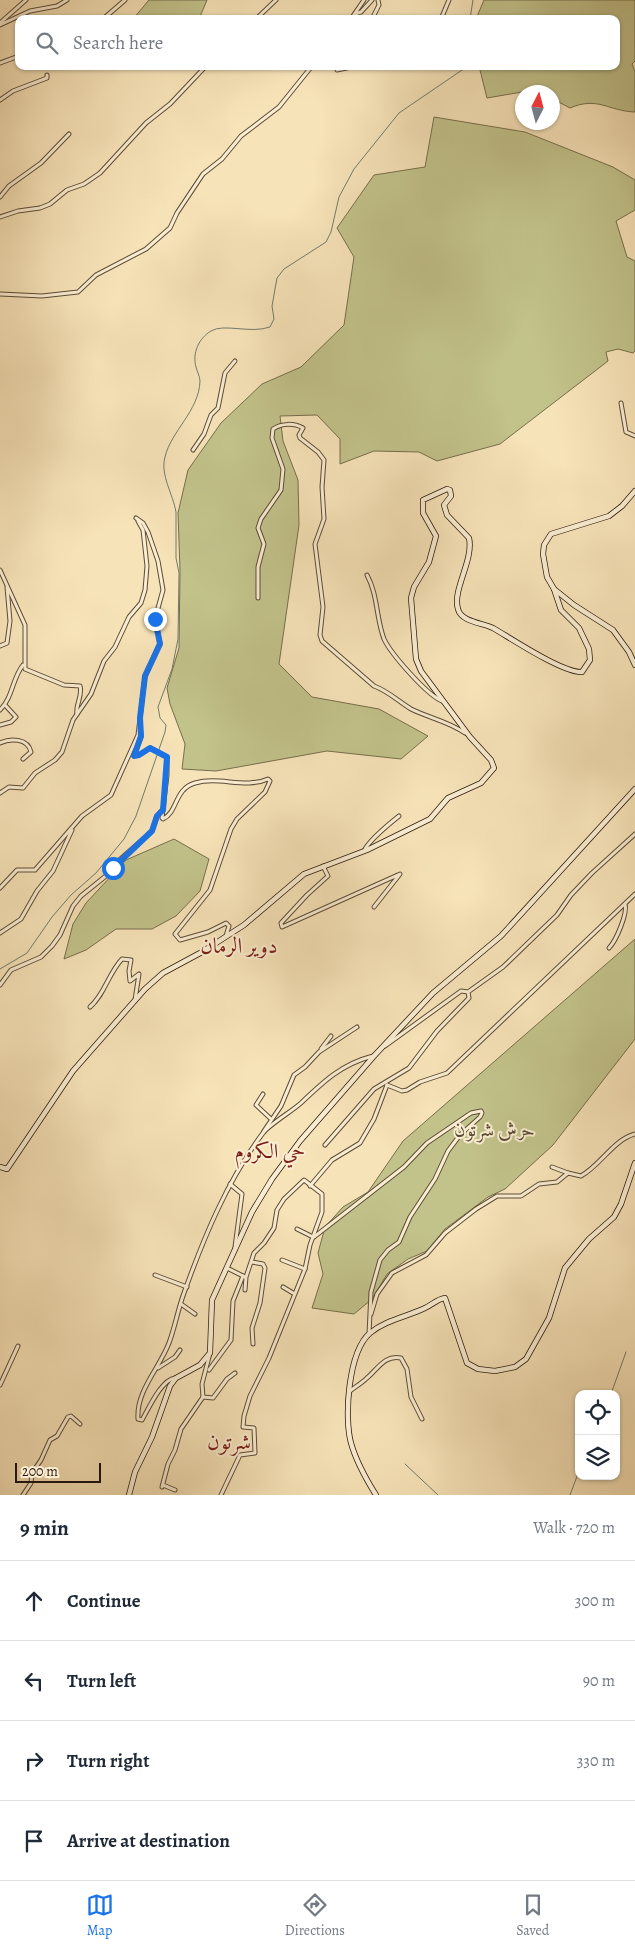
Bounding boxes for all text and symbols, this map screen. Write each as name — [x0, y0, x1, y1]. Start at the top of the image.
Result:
search box — [15, 15, 620, 70]
icon: search — [33, 29, 61, 57]
text: Search here — [73, 30, 163, 56]
north arrow — [515, 85, 560, 130]
route end — [144, 608, 167, 631]
route start — [102, 857, 125, 880]
district label: دوير الرمان — [200, 931, 278, 961]
park label: حرش شرتون — [455, 1116, 535, 1143]
district label: حي الكروم — [235, 1137, 305, 1169]
map controls — [575, 1390, 620, 1480]
button: locate — [575, 1390, 620, 1435]
district label: شرتون — [207, 1427, 251, 1457]
button: layers — [575, 1435, 620, 1480]
scale bar — [15, 1460, 101, 1483]
text: 200 m — [22, 1462, 58, 1481]
text: 9 min — [20, 1514, 69, 1542]
text: Walk · 720 m — [533, 1517, 615, 1539]
icon: ahead — [20, 1587, 48, 1615]
text: Continue — [67, 1588, 141, 1614]
text: 300 m — [575, 1590, 615, 1612]
icon: left — [20, 1667, 48, 1695]
text: Turn left — [67, 1668, 136, 1694]
text: 90 m — [583, 1670, 615, 1692]
icon: right — [20, 1747, 48, 1775]
text: Turn right — [67, 1748, 149, 1774]
text: 330 m — [577, 1750, 615, 1772]
icon: arrive — [20, 1827, 48, 1855]
text: Arrive at destination — [67, 1828, 230, 1854]
tab: Map — [86, 1891, 114, 1940]
tab: Directions — [285, 1891, 345, 1940]
tab: Saved — [516, 1891, 549, 1940]

